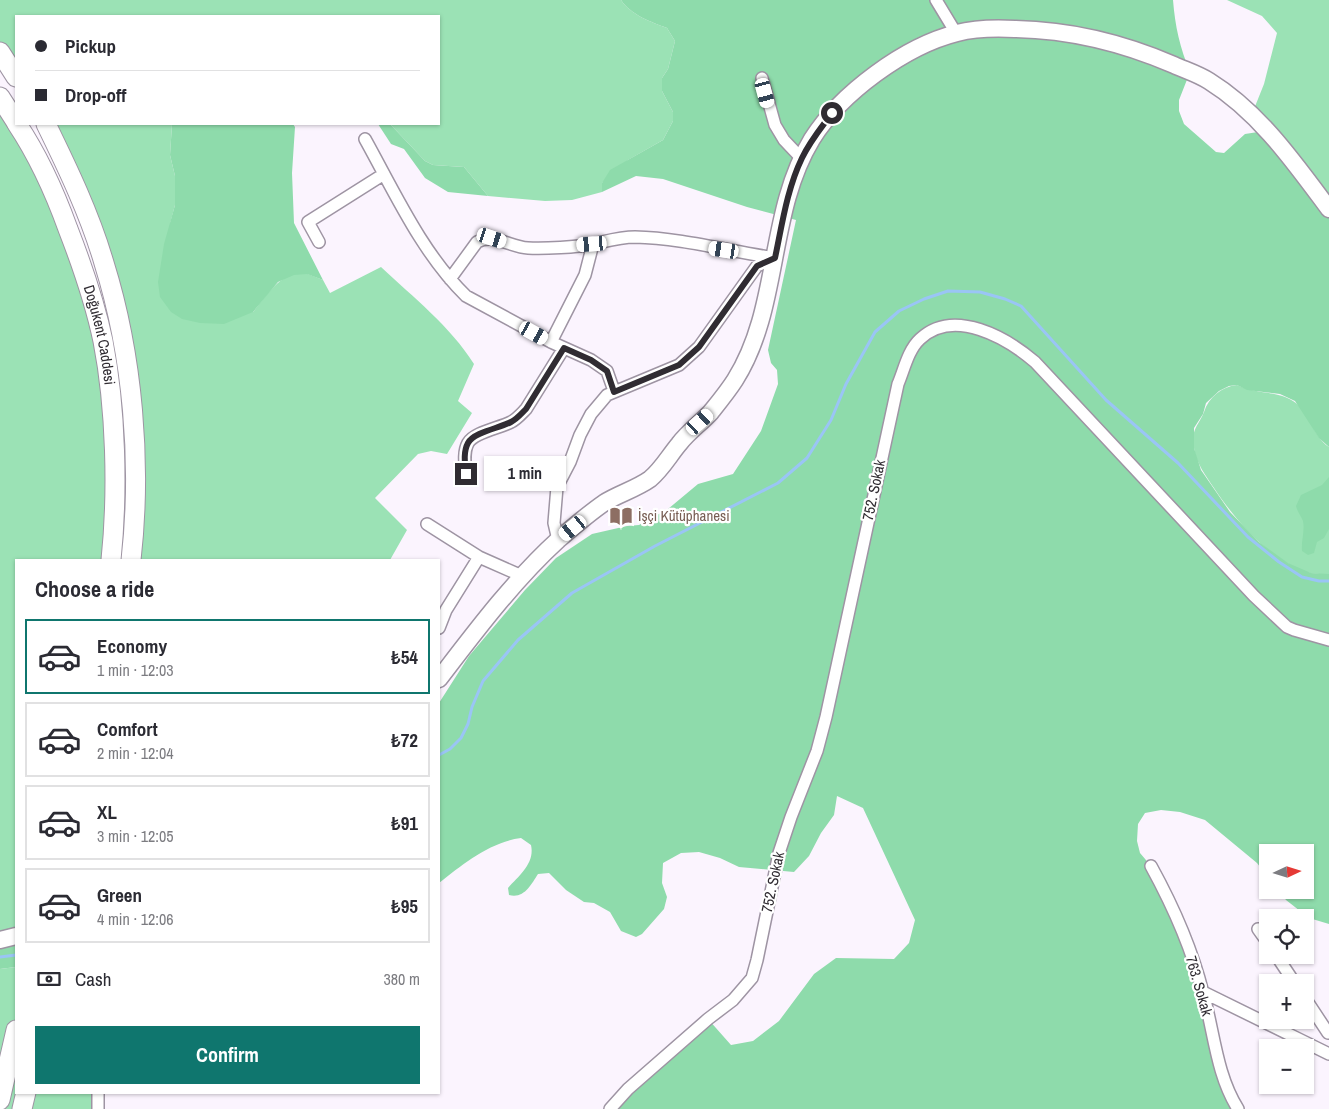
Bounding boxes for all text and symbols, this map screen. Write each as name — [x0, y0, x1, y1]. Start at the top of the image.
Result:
text: Pickup — [65, 33, 116, 59]
car — [753, 77, 776, 109]
text: Drop-off — [65, 82, 126, 108]
route start — [821, 102, 843, 124]
car — [475, 226, 508, 250]
car — [576, 235, 607, 253]
car — [708, 240, 739, 260]
street label: Doğukent Caddesi — [79, 282, 121, 386]
car — [517, 319, 550, 347]
car — [683, 406, 716, 438]
callout: 1 min — [484, 456, 566, 492]
street label: 752. Sokak — [857, 457, 890, 522]
text: 1 min — [508, 462, 542, 484]
route end — [455, 463, 477, 485]
library icon: İşçi Kütüphanesi — [608, 503, 634, 529]
place label: İşçi Kütüphanesi — [638, 505, 730, 526]
car — [556, 513, 589, 543]
text: Choose a ride — [35, 574, 154, 604]
text: Economy — [97, 633, 167, 659]
icon: car — [37, 634, 82, 679]
text: ₺54 — [391, 644, 418, 670]
text: 1 min · 12:03 — [97, 659, 174, 681]
text: Comfort — [97, 716, 158, 742]
icon: car — [37, 717, 82, 762]
text: ₺72 — [391, 727, 418, 753]
text: 2 min · 12:04 — [97, 742, 174, 764]
text: XL — [97, 799, 117, 825]
icon: car — [37, 800, 82, 845]
text: ₺91 — [391, 810, 418, 836]
text: 3 min · 12:05 — [97, 825, 174, 847]
north arrow — [1259, 844, 1314, 899]
map controls — [1259, 844, 1314, 1094]
street label: 752. Sokak — [756, 849, 789, 914]
text: Green — [97, 882, 142, 908]
icon: car — [37, 883, 82, 928]
text: ₺95 — [391, 893, 418, 919]
text: 4 min · 12:06 — [97, 908, 174, 930]
button: locate — [1259, 909, 1314, 964]
street label: 763. Sokak — [1181, 953, 1218, 1019]
icon: cash — [35, 965, 63, 993]
text: Cash — [75, 966, 111, 992]
text: 380 m — [384, 968, 420, 990]
button: + — [1259, 974, 1314, 1029]
button: Confirm — [35, 1026, 420, 1084]
button: − — [1259, 1039, 1314, 1094]

